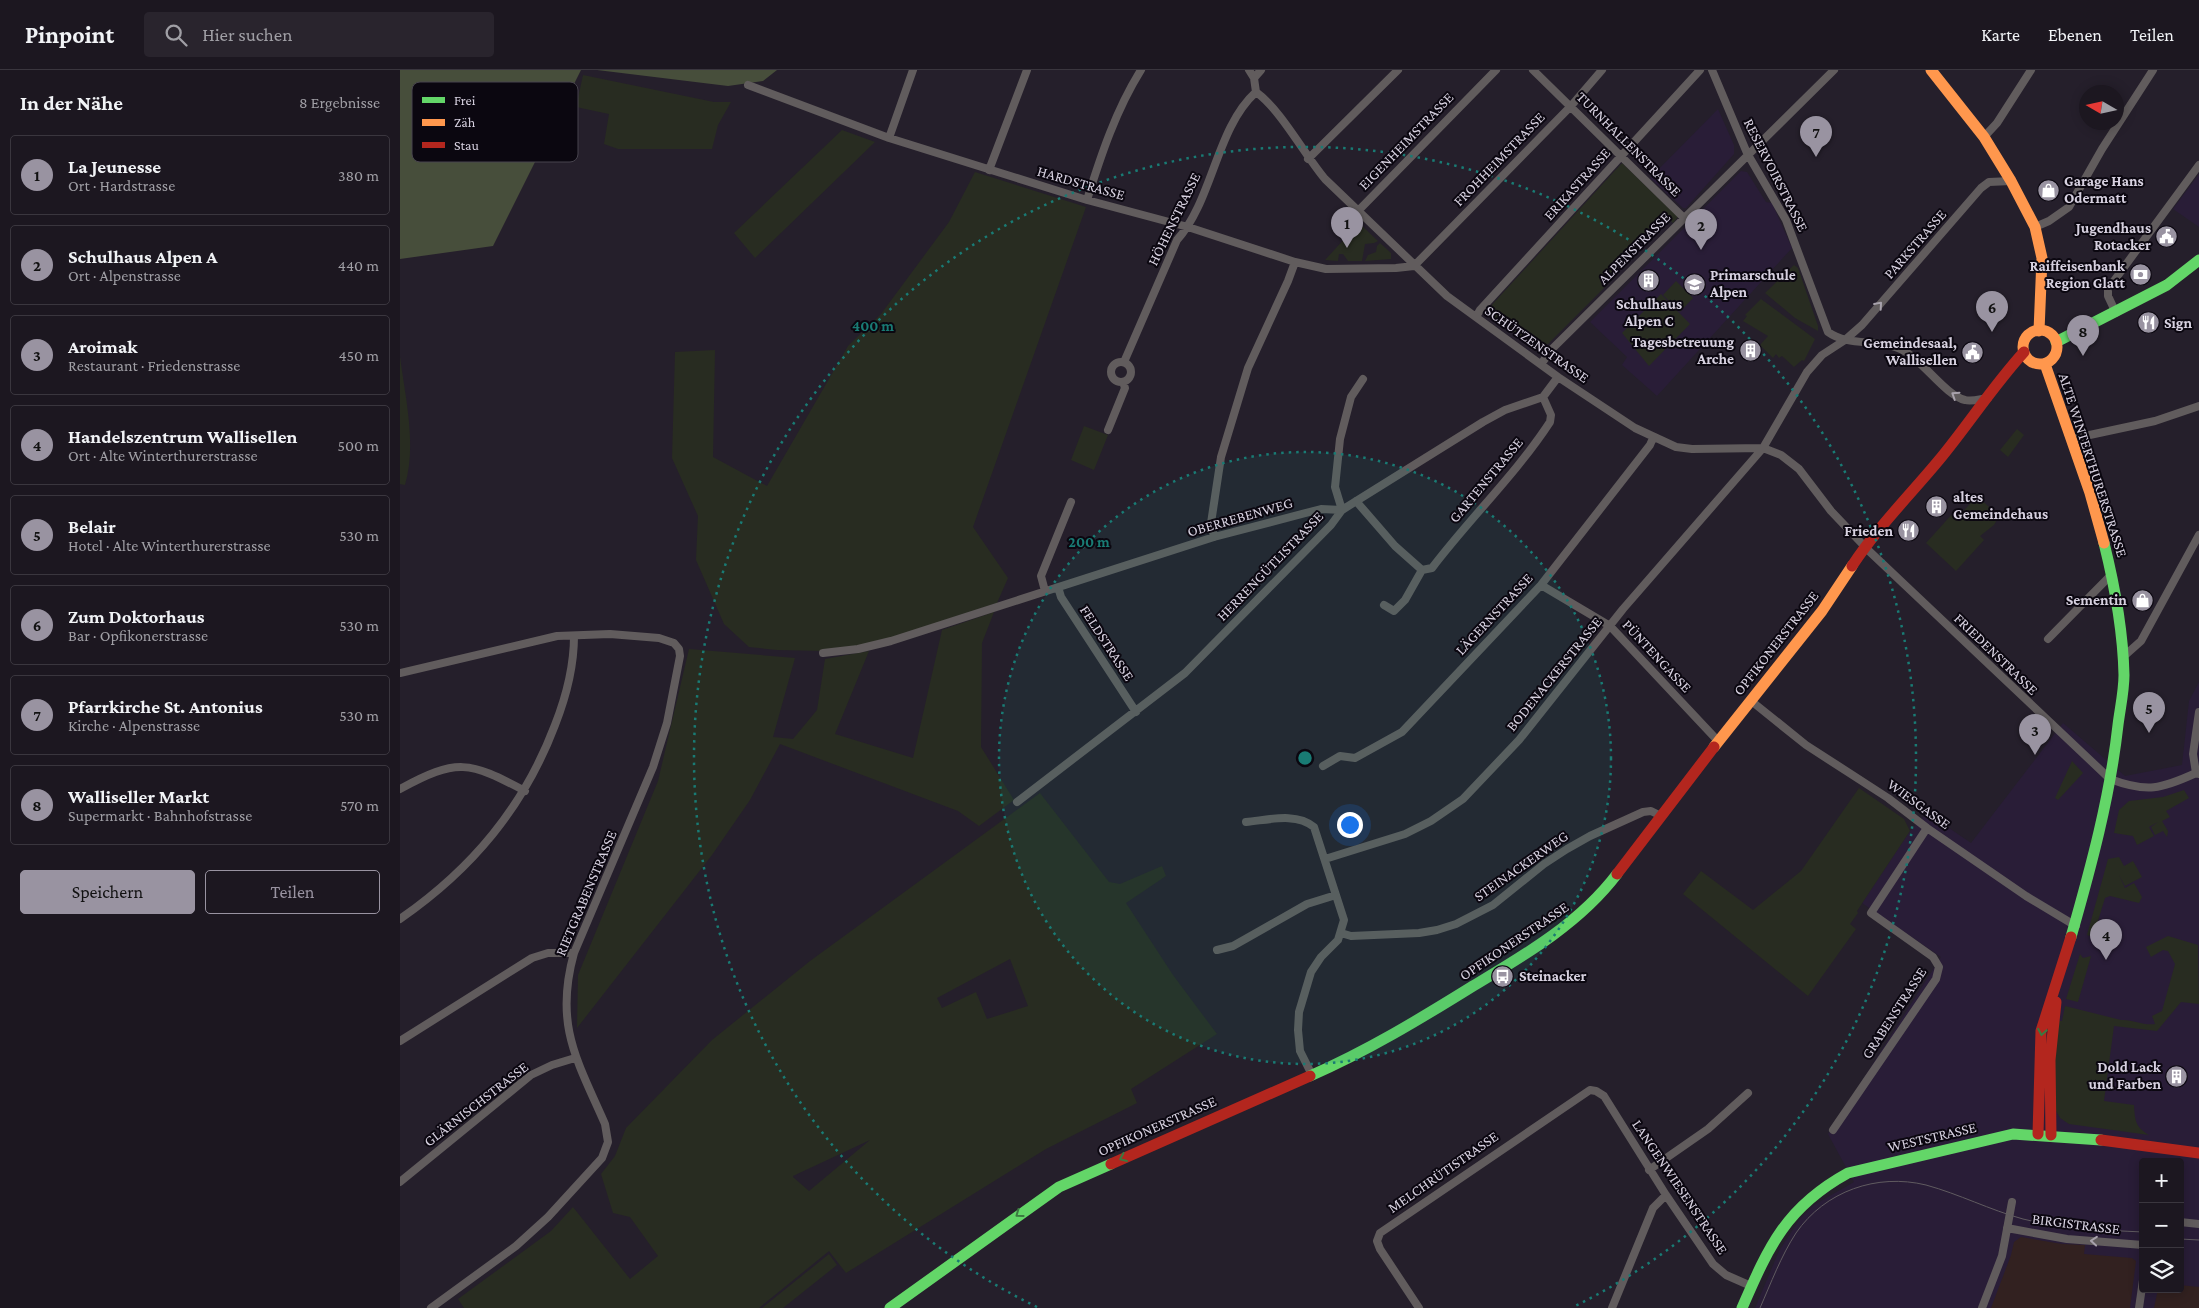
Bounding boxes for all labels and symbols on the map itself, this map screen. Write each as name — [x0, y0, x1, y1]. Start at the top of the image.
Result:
legend — [412, 82, 578, 162]
north arrow — [2079, 85, 2124, 130]
street label: TURNHALLENSTRASSE — [1573, 88, 1685, 200]
street label: EIGENHEIMSTRASSE — [1356, 89, 1456, 193]
text: Frei — [454, 92, 476, 108]
street label: FROHHEIMSTRASSE — [1450, 109, 1548, 209]
text: Zäh — [454, 114, 476, 130]
street label: RESERVOIRSTRASSE — [1741, 116, 1811, 234]
pin: 7 — [1800, 116, 1832, 157]
text: Stau — [454, 137, 480, 153]
street label: ERIKASTRASSE — [1540, 145, 1614, 223]
street label: HARDSTRASSE — [1035, 163, 1127, 203]
street label: HÖHENSTRASSE — [1145, 170, 1203, 268]
place label: Garage Hans Odermatt — [2064, 173, 2144, 206]
shop icon: Garage Hans Odermatt — [2036, 178, 2060, 202]
street label: PARKSTRASSE — [1881, 206, 1949, 282]
pin: 1 — [1331, 207, 1363, 248]
street label: ALPENSTRASSE — [1595, 209, 1673, 287]
pin: 2 — [1685, 209, 1717, 250]
place label: Jugendhaus Rotacker — [2074, 220, 2151, 253]
public building icon: Jugendhaus Rotacker — [2155, 225, 2179, 249]
place label: Raiffeisenbank Region Glatt — [2030, 258, 2126, 291]
bank icon: Raiffeisenbank Region Glatt — [2129, 263, 2153, 287]
place label: Primarschule Alpen — [1709, 267, 1796, 300]
building icon: Schulhaus Alpen C — [1637, 269, 1661, 293]
school or university icon: Primarschule Alpen — [1682, 272, 1706, 296]
pin: 6 — [1976, 291, 2008, 332]
place label: Schulhaus Alpen C — [1616, 296, 1682, 329]
street label: SCHÜTZENSTRASSE — [1482, 302, 1592, 386]
one-way arrow — [1874, 302, 1883, 311]
restaurant icon: Sign — [2136, 311, 2160, 335]
pin: 8 — [2067, 315, 2099, 356]
place label: Sign — [2164, 315, 2192, 331]
text: 400 m — [852, 318, 894, 334]
place label: Tagesbetreuung Arche — [1631, 334, 1734, 367]
place label: Gemeindesaal, Wallisellen — [1863, 335, 1957, 368]
building icon: Tagesbetreuung Arche — [1738, 339, 1762, 363]
public building icon: Gemeindesaal, Wallisellen — [1961, 340, 1985, 364]
street label: ALTE WINTERTHURERSTRASSE — [2056, 371, 2130, 559]
one-way arrow — [1951, 391, 1960, 401]
street label: GARTENSTRASSE — [1446, 434, 1526, 526]
place label: altes Gemeindehaus — [1953, 489, 2048, 522]
street label: OBERREBENWEG — [1186, 494, 1294, 540]
building icon: altes Gemeindehaus — [1925, 494, 1949, 518]
street label: HERRENGÜTLISTRASSE — [1214, 508, 1326, 624]
restaurant icon: Frieden — [1897, 519, 1921, 543]
place label: Frieden — [1844, 523, 1893, 539]
text: 200 m — [1068, 534, 1110, 550]
street label: LÄGERNSTRASSE — [1452, 570, 1536, 658]
street label: OPFIKONERSTRASSE — [1730, 588, 1822, 698]
shop icon: Sementin — [2131, 588, 2155, 612]
place label: Sementin — [2066, 592, 2127, 608]
street label: FELDSTRASSE — [1077, 602, 1137, 684]
street label: FRIEDENSTRASSE — [1951, 610, 2041, 698]
street label: BODENACKERSTRASSE — [1503, 614, 1605, 734]
street label: PÜNTENGASSE — [1619, 616, 1695, 696]
pin: 5 — [2133, 692, 2165, 733]
pin: 3 — [2019, 714, 2051, 755]
centre of rings — [1296, 749, 1314, 767]
street label: WIESGASSE — [1885, 776, 1953, 832]
your location — [1337, 812, 1363, 838]
street label: RIETGRABENSTRASSE — [552, 828, 620, 958]
street label: STEINACKERWEG — [1471, 828, 1571, 904]
street label: OPFIKONERSTRASSE — [1457, 899, 1571, 983]
pin: 4 — [2090, 919, 2122, 960]
bus stop icon: Steinacker — [1491, 964, 1515, 988]
street label: GRABENSTRASSE — [1858, 964, 1930, 1062]
place label: Steinacker — [1519, 968, 1587, 984]
one-way arrow — [2037, 1029, 2048, 1037]
street label: GLÄRNISCHSTRASSE — [421, 1058, 531, 1150]
place label: Dold Lack und Farben — [2088, 1059, 2162, 1092]
building icon: Dold Lack und Farben — [2165, 1064, 2189, 1088]
street label: OPFIKONERSTRASSE — [1095, 1093, 1219, 1159]
street label: LANGENWIESENSTRASSE — [1629, 1117, 1731, 1257]
street label: WESTSTRASSE — [1886, 1119, 1978, 1155]
street label: MELCHRÜTISTRASSE — [1385, 1128, 1501, 1216]
one-way arrow — [1119, 1151, 1128, 1162]
one-way arrow — [1015, 1208, 1025, 1217]
street label: BIRGISTRASSE — [2031, 1211, 2121, 1237]
one-way arrow — [2090, 1236, 2098, 1247]

